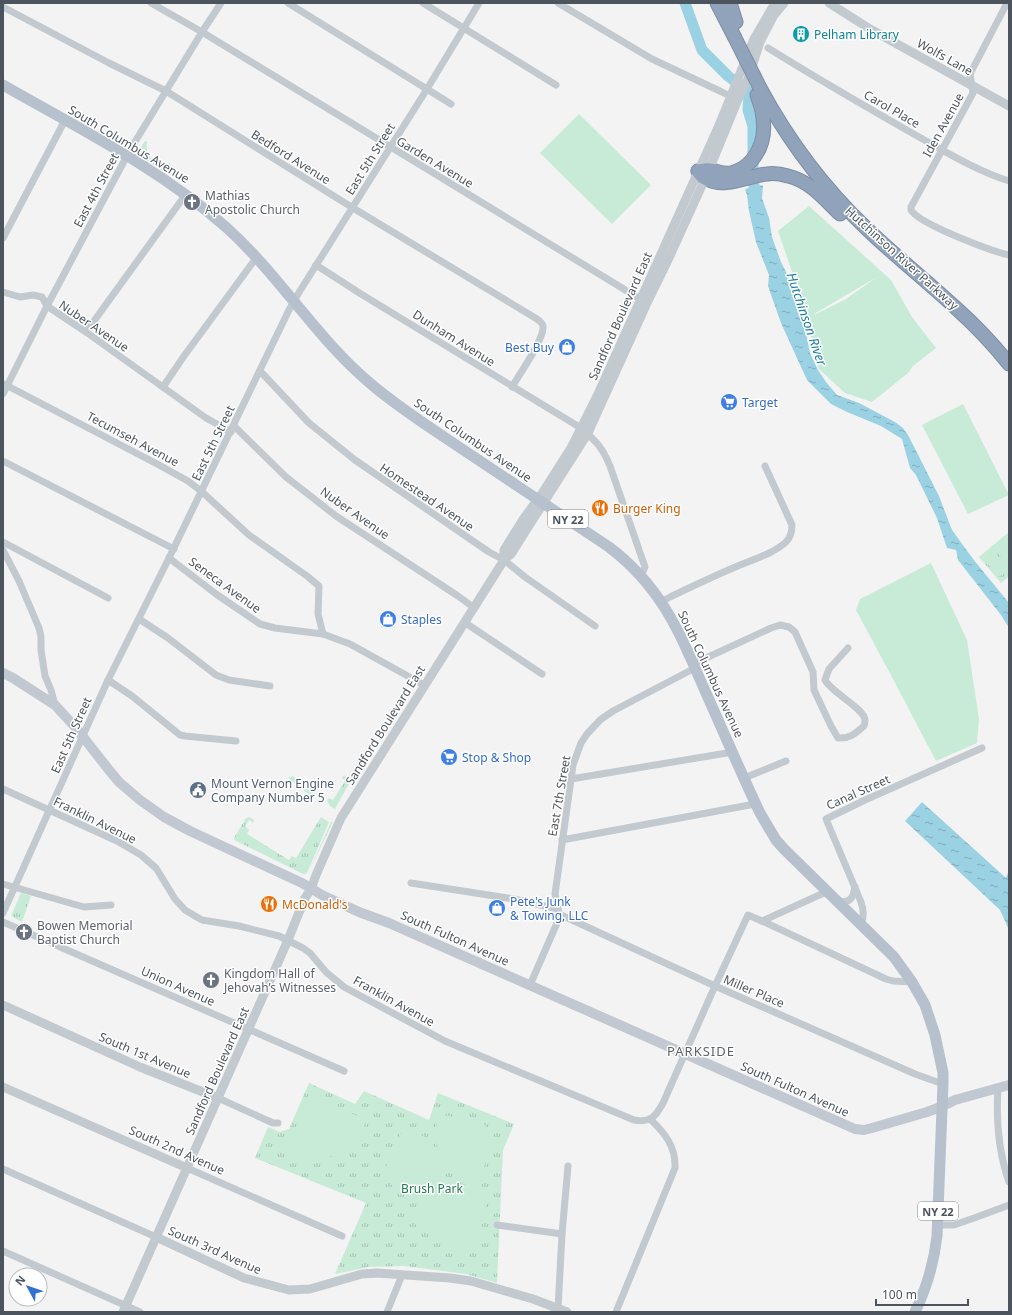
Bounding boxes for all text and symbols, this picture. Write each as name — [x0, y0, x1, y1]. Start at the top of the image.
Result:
building icon: Pelham Library — [791, 24, 811, 44]
place label: Pelham Library — [814, 26, 900, 43]
street label: Wolfs Lane — [914, 35, 976, 79]
street label: Carol Place — [861, 86, 923, 132]
street label: Iden Avenue — [918, 90, 968, 160]
street label: South Columbus Avenue — [65, 101, 193, 187]
street label: East 5th Street — [341, 119, 399, 198]
street label: Bedford Avenue — [248, 126, 334, 188]
street label: Garden Avenue — [393, 132, 477, 192]
street label: East 4th Street — [69, 149, 123, 230]
place label: Mathias Apostolic Church — [205, 187, 300, 218]
church icon: Mathias Apostolic Church — [182, 192, 202, 212]
street label: Hutchinson River Parkway — [842, 202, 963, 314]
street label: Sandford Boulevard East — [584, 249, 656, 383]
water label: Hutchinson River — [783, 270, 832, 369]
street label: Nuber Avenue — [56, 296, 132, 356]
street label: Dunham Avenue — [410, 306, 499, 370]
shop icon: Best Buy — [557, 337, 577, 357]
place label: Best Buy — [505, 339, 555, 356]
supermarket icon: Target — [719, 392, 739, 412]
street label: South Columbus Avenue — [411, 394, 535, 486]
place label: Target — [742, 394, 778, 411]
street label: East 5th Street — [187, 402, 239, 484]
street label: Tecumseh Avenue — [84, 408, 182, 471]
street label: Homestead Avenue — [377, 459, 478, 535]
street label: Nuber Avenue — [317, 483, 393, 543]
restaurant icon: Burger King — [590, 498, 610, 518]
place label: Burger King — [613, 500, 681, 517]
road number: NY 22 — [548, 510, 588, 528]
street label: Seneca Avenue — [186, 553, 265, 617]
street label: South Columbus Avenue — [674, 608, 748, 741]
shop icon: Staples — [378, 609, 398, 629]
place label: Staples — [401, 611, 442, 628]
street label: Sandford Boulevard East — [341, 661, 429, 788]
street label: East 5th Street — [47, 694, 96, 776]
supermarket icon: Stop & Shop — [439, 747, 459, 767]
place label: Stop & Shop — [462, 749, 531, 766]
street label: East 7th Street — [544, 754, 575, 838]
street label: Canal Street — [823, 770, 893, 814]
place label: Mount Vernon Engine Company Number 5 — [211, 775, 334, 806]
public building icon: Mount Vernon Engine Company Number 5 — [188, 780, 208, 800]
street label: Franklin Avenue — [51, 793, 140, 848]
place label: Pete's Junk & Towing, LLC — [510, 893, 589, 924]
restaurant icon: McDonald's — [259, 894, 279, 914]
place label: McDonald's — [282, 896, 348, 913]
shop icon: Pete's Junk & Towing, LLC — [487, 898, 507, 918]
street label: South Fulton Avenue — [398, 906, 512, 970]
place label: Bowen Memorial Baptist Church — [37, 917, 133, 948]
church icon: Bowen Memorial Baptist Church — [14, 922, 34, 942]
street label: Union Avenue — [138, 962, 218, 1010]
place label: Kingdom Hall of Jehovah’s Witnesses — [223, 965, 336, 996]
church icon: Kingdom Hall of Jehovah’s Witnesses — [201, 970, 221, 990]
street label: Miller Place — [721, 971, 787, 1012]
street label: Franklin Avenue — [350, 972, 438, 1030]
street label: Sandford Boulevard East — [181, 1004, 253, 1138]
street label: South 1st Avenue — [96, 1028, 194, 1082]
district label: PARKSIDE — [667, 1042, 735, 1060]
street label: South Fulton Avenue — [738, 1057, 852, 1121]
street label: South 2nd Avenue — [126, 1121, 228, 1179]
park label: Brush Park — [401, 1180, 463, 1197]
road number: NY 22 — [918, 1202, 958, 1220]
street label: South 3rd Avenue — [166, 1222, 264, 1278]
north arrow — [8, 1267, 48, 1307]
text: N — [11, 1272, 29, 1289]
scale bar — [876, 1281, 968, 1307]
text: 100 m — [882, 1286, 917, 1303]

